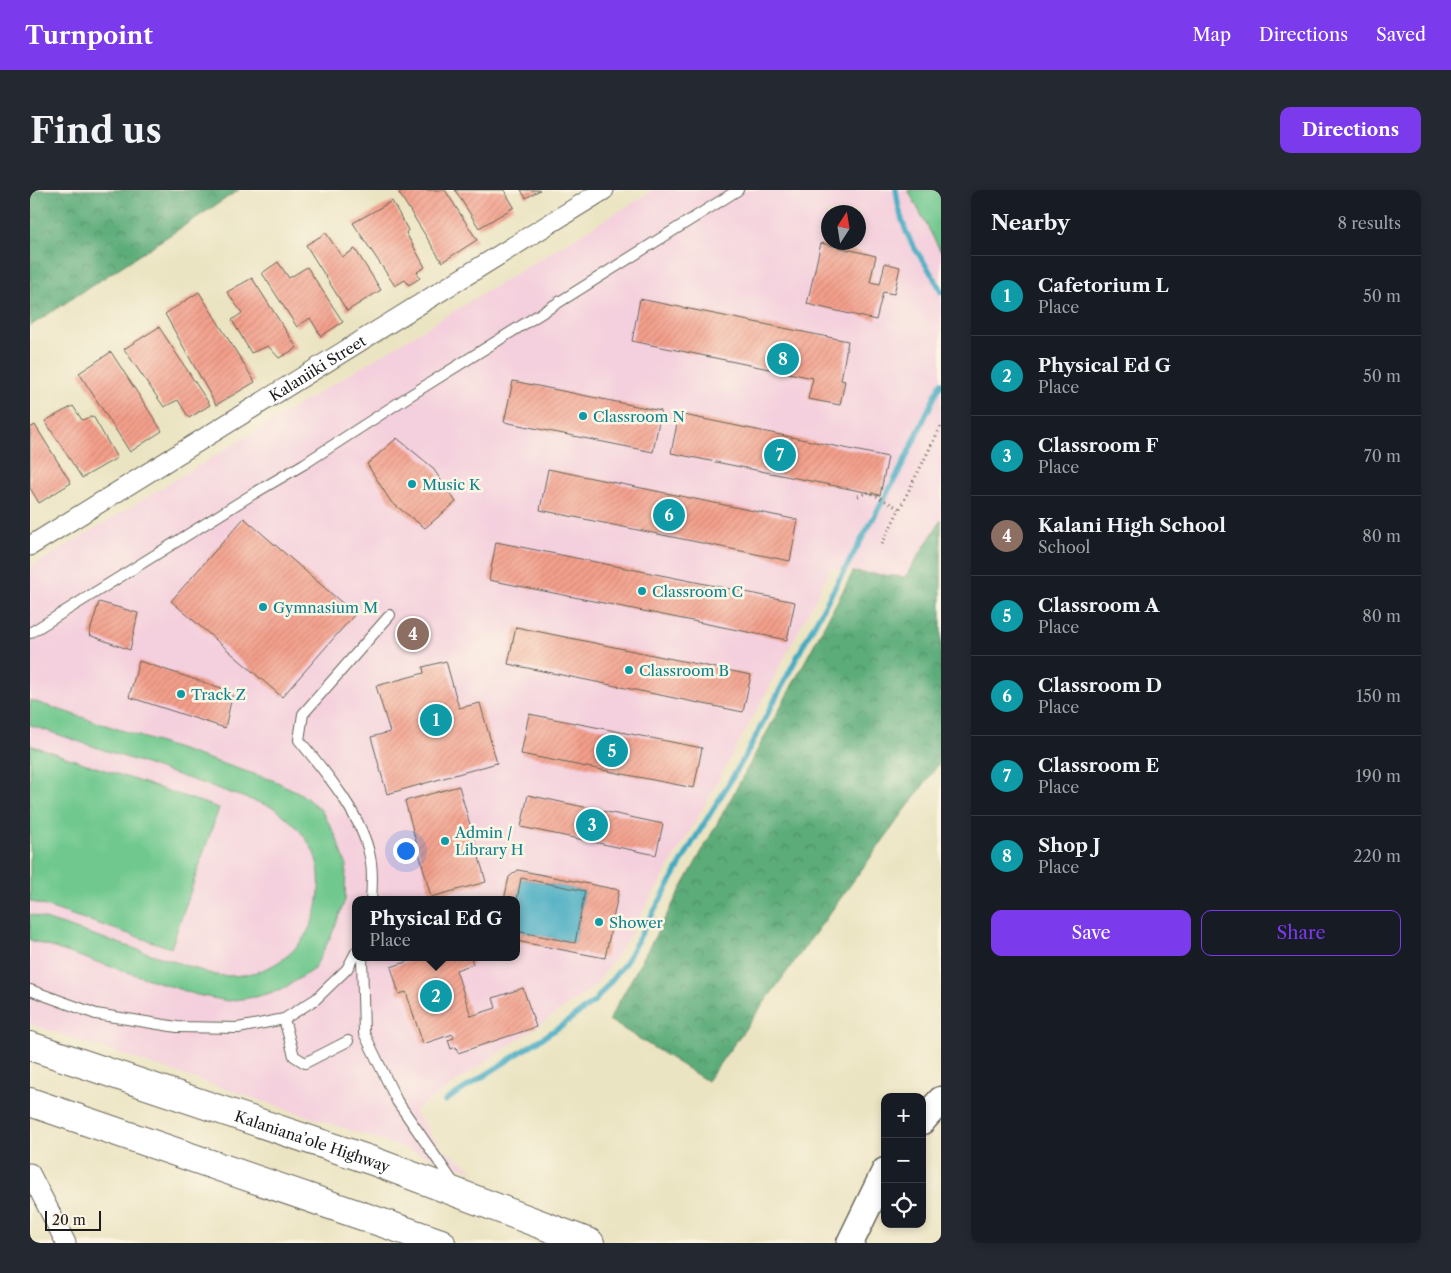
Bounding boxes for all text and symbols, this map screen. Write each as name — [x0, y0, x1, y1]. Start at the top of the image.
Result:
text: Turnpoint — [25, 21, 153, 50]
text: Map — [1192, 24, 1231, 46]
text: Directions — [1259, 24, 1348, 46]
text: Saved — [1376, 24, 1426, 46]
button: Directions — [1280, 107, 1421, 153]
text: Find us — [30, 109, 162, 152]
north arrow — [821, 205, 866, 250]
text: Nearby — [991, 210, 1070, 235]
text: 8 results — [1338, 213, 1401, 233]
text: Cafetorium L — [1038, 274, 1169, 297]
text: 1 — [1003, 286, 1011, 306]
text: 50 m — [1363, 286, 1401, 306]
text: Place — [1038, 297, 1079, 317]
street label: Kalaniiki Street — [265, 330, 370, 405]
pin: 8 — [767, 340, 799, 378]
text: Physical Ed G — [1038, 354, 1171, 377]
text: 2 — [1002, 366, 1012, 386]
text: 50 m — [1363, 366, 1401, 386]
text: Place — [1038, 377, 1079, 397]
place label: Classroom N — [593, 407, 685, 426]
marker: Classroom N — [577, 410, 589, 422]
text: Classroom F — [1038, 434, 1158, 457]
pin: 7 — [764, 436, 796, 474]
text: 3 — [1002, 446, 1012, 466]
text: 70 m — [1364, 446, 1401, 466]
text: Place — [1038, 457, 1079, 477]
place label: Music K — [422, 475, 482, 494]
marker: Music K — [406, 478, 418, 490]
pin: 6 — [653, 496, 685, 534]
text: Kalani High School — [1038, 514, 1226, 537]
text: 4 — [1002, 526, 1012, 546]
text: 80 m — [1362, 526, 1401, 546]
text: School — [1038, 537, 1090, 557]
place label: Classroom C — [652, 582, 743, 601]
marker: Classroom C — [636, 585, 648, 597]
text: Classroom A — [1038, 594, 1160, 617]
place label: Gymnasium M — [273, 598, 378, 617]
marker: Gymnasium M — [257, 601, 269, 613]
text: 5 — [1003, 606, 1011, 626]
text: 80 m — [1362, 606, 1401, 626]
pin: 4 — [397, 615, 429, 653]
text: Place — [1038, 617, 1079, 637]
place label: Classroom B — [639, 661, 729, 680]
marker: Classroom B — [623, 664, 635, 676]
text: Classroom D — [1038, 674, 1162, 697]
place label: Track Z — [191, 685, 246, 704]
text: 6 — [1002, 686, 1012, 706]
text: 150 m — [1356, 686, 1401, 706]
marker: Track Z — [175, 688, 187, 700]
text: Place — [1038, 697, 1079, 717]
pin: 1 — [420, 701, 452, 739]
pin: 5 — [596, 732, 628, 770]
text: Classroom E — [1038, 754, 1159, 777]
text: 7 — [1003, 766, 1011, 786]
text: 190 m — [1356, 766, 1401, 786]
text: Place — [1038, 777, 1079, 797]
pin: 3 — [576, 806, 608, 844]
place label: Admin / Library H — [454, 823, 524, 859]
text: Shop J — [1038, 834, 1100, 857]
marker: Admin / Library H — [439, 835, 451, 847]
your location — [393, 838, 419, 864]
text: 8 — [1002, 846, 1012, 866]
text: 220 m — [1353, 846, 1401, 866]
text: Place — [1038, 857, 1079, 877]
popup — [352, 896, 520, 961]
text: Physical Ed G — [370, 907, 502, 930]
button: Save — [991, 910, 1191, 956]
button: Share — [1201, 910, 1401, 956]
place label: Shower — [609, 913, 664, 932]
marker: Shower — [593, 916, 605, 928]
text: Place — [370, 930, 411, 950]
pin: 2 — [420, 977, 452, 1015]
map controls — [881, 1093, 926, 1228]
button: + — [881, 1093, 926, 1138]
street label: Kalaniana’ole Highway — [232, 1106, 393, 1176]
button: − — [881, 1138, 926, 1183]
button: locate — [881, 1183, 926, 1228]
scale bar — [45, 1208, 101, 1231]
text: 20 m — [52, 1211, 86, 1229]

